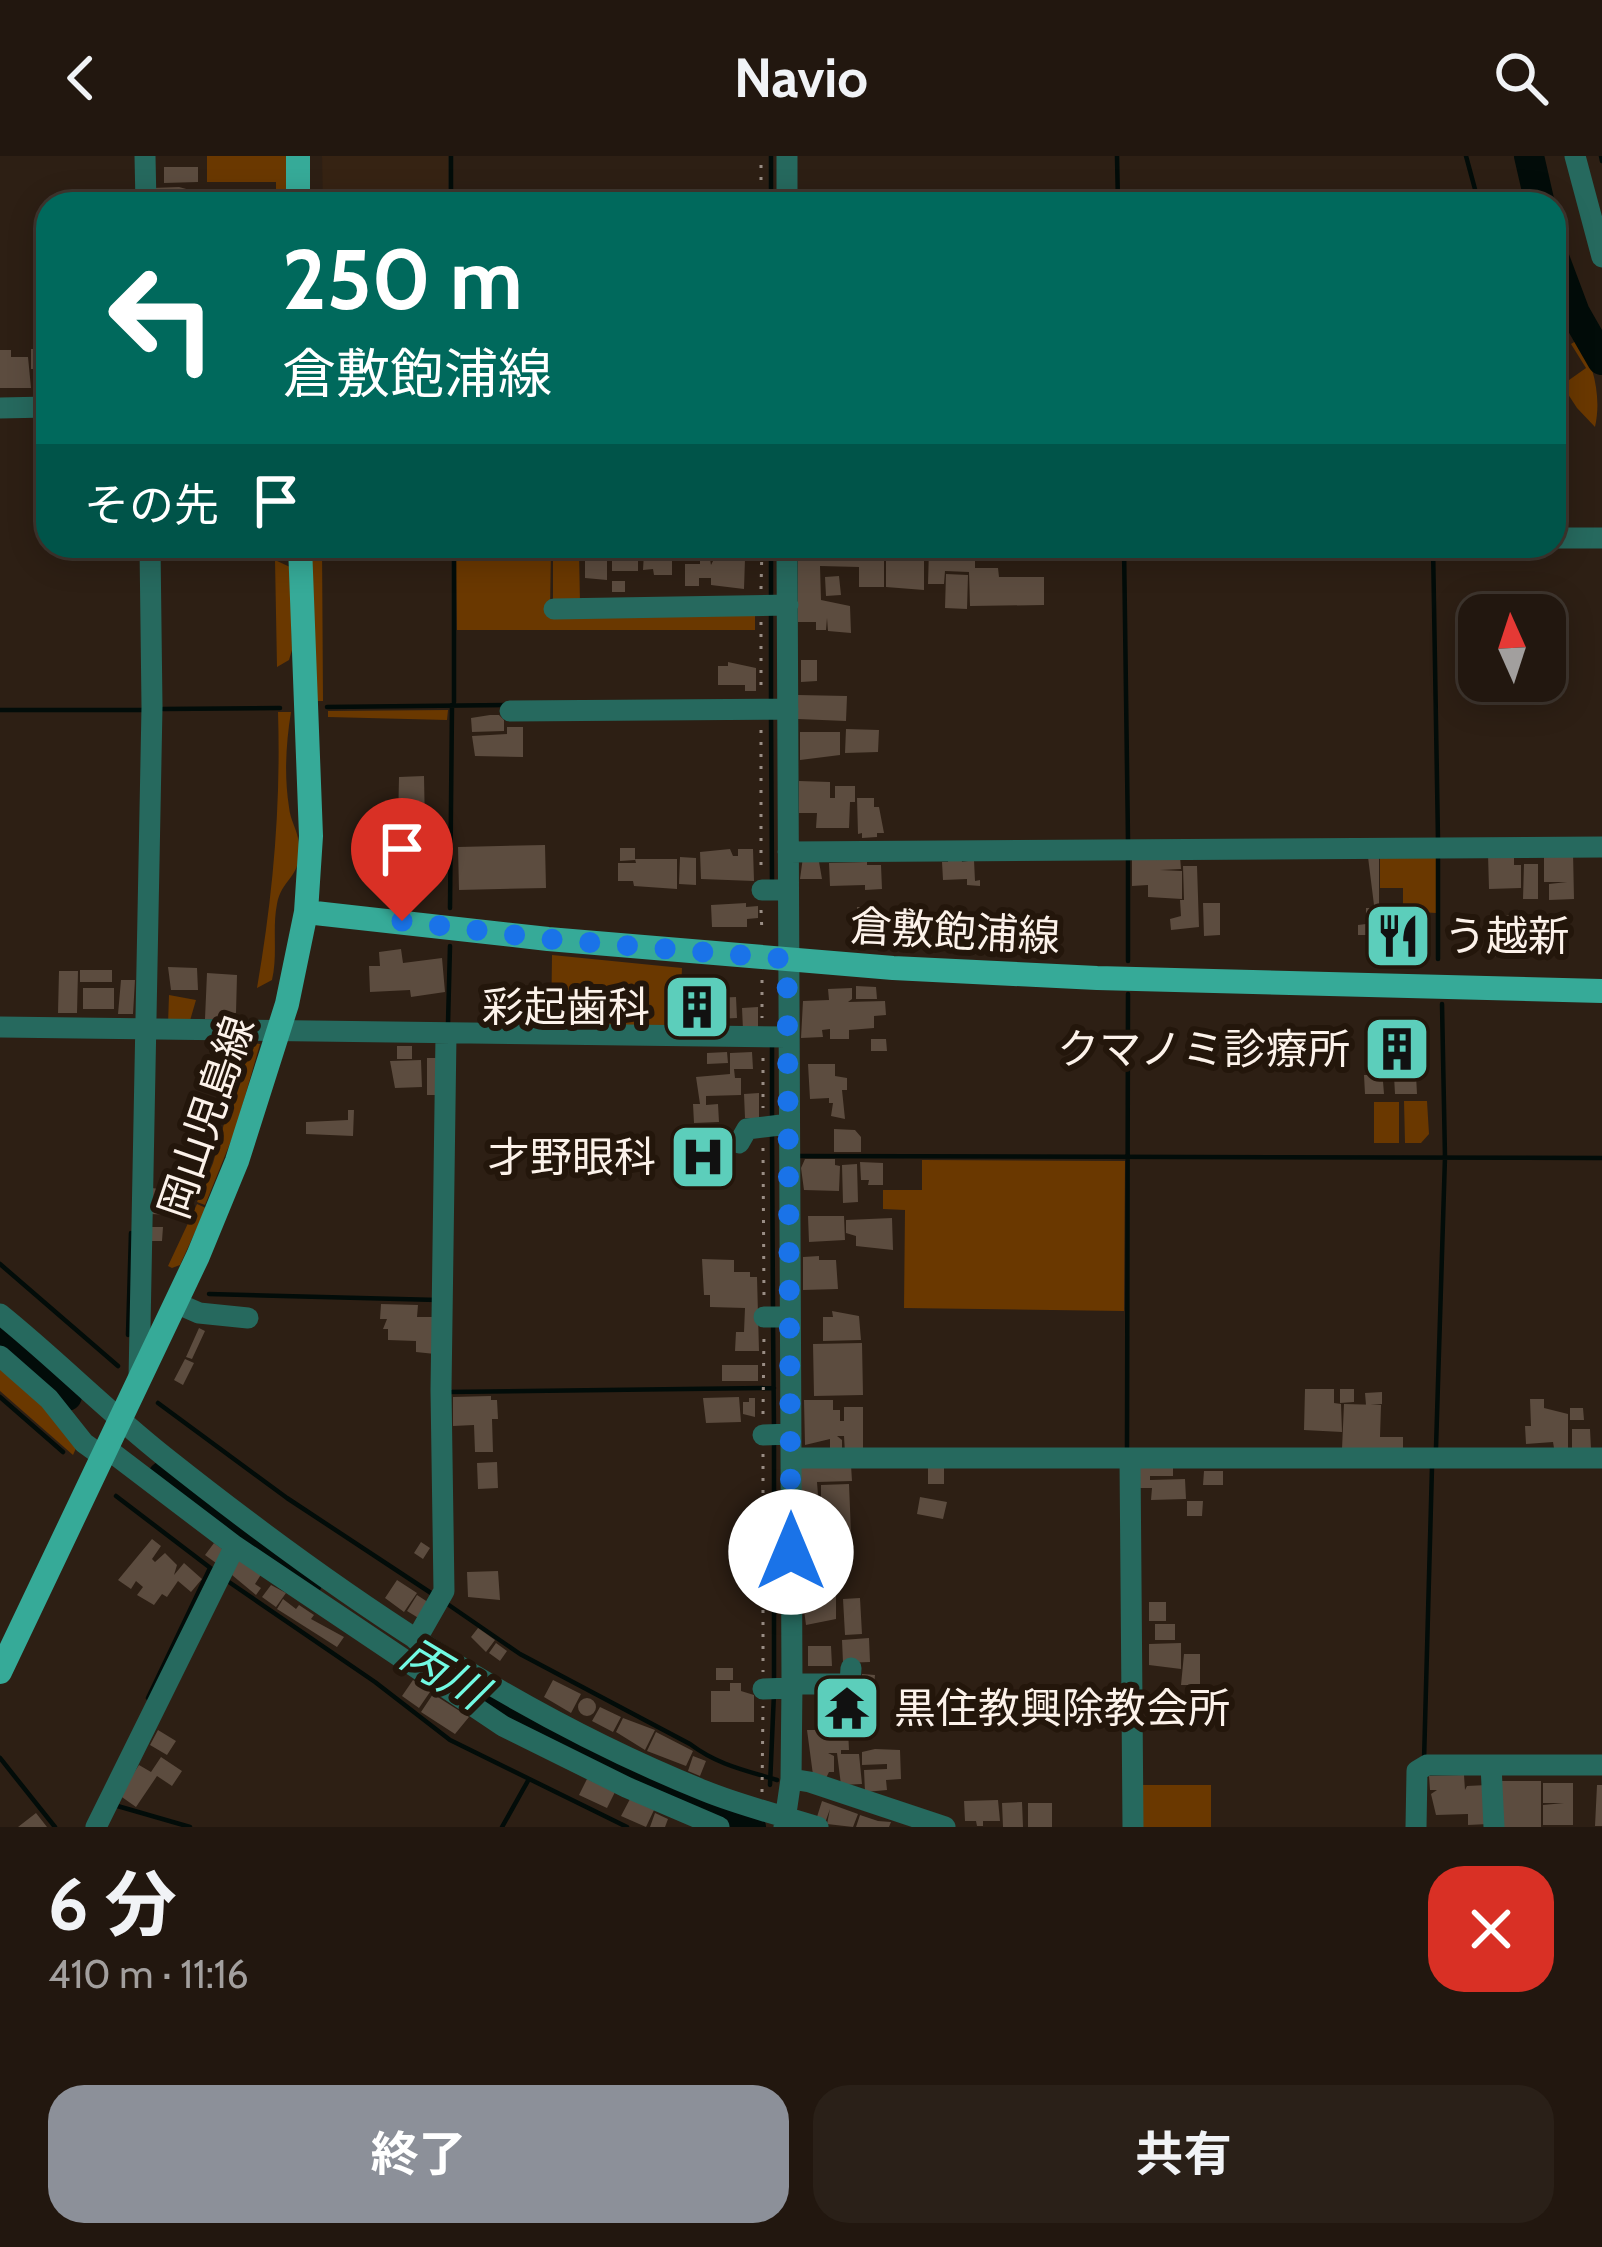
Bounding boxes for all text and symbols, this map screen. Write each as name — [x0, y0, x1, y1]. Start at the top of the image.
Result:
icon: back — [48, 45, 114, 111]
text: Navio — [734, 45, 868, 111]
icon: search — [1488, 45, 1554, 111]
text: 250 m — [282, 228, 523, 330]
icon: left — [84, 240, 240, 396]
text: 倉敷飽浦線 — [282, 341, 552, 407]
icon: arrive — [243, 468, 309, 534]
text: その先 — [84, 478, 219, 532]
north arrow — [1458, 594, 1566, 702]
map controls — [1458, 594, 1566, 702]
pin — [351, 798, 453, 921]
icon: arrive — [369, 816, 435, 882]
street label: 倉敷飽浦線 — [849, 900, 1061, 962]
restaurant icon: う越新 — [1363, 901, 1433, 971]
place label: う越新 — [1444, 910, 1570, 962]
building icon: 彩起歯科 — [662, 972, 732, 1042]
place label: 彩起歯科 — [482, 981, 650, 1033]
street label: 岡山児島線 — [147, 1009, 265, 1225]
building icon: クマノミ診療所 — [1362, 1014, 1432, 1084]
place label: クマノミ診療所 — [1057, 1023, 1350, 1075]
hospital icon: 才野眼科 — [668, 1122, 738, 1192]
place label: 才野眼科 — [488, 1131, 656, 1183]
position arrow — [728, 1489, 854, 1615]
water label: 丙川 — [392, 1627, 500, 1721]
temple icon: 黒住教興除教会所 — [812, 1673, 882, 1743]
place label: 黒住教興除教会所 — [894, 1682, 1230, 1734]
text: 6 分 — [48, 1861, 177, 1948]
button: close — [1428, 1866, 1554, 1992]
text: 410 m · 11:16 — [48, 1950, 249, 1998]
button: 終了 — [48, 2085, 789, 2223]
button: 共有 — [813, 2085, 1554, 2223]

